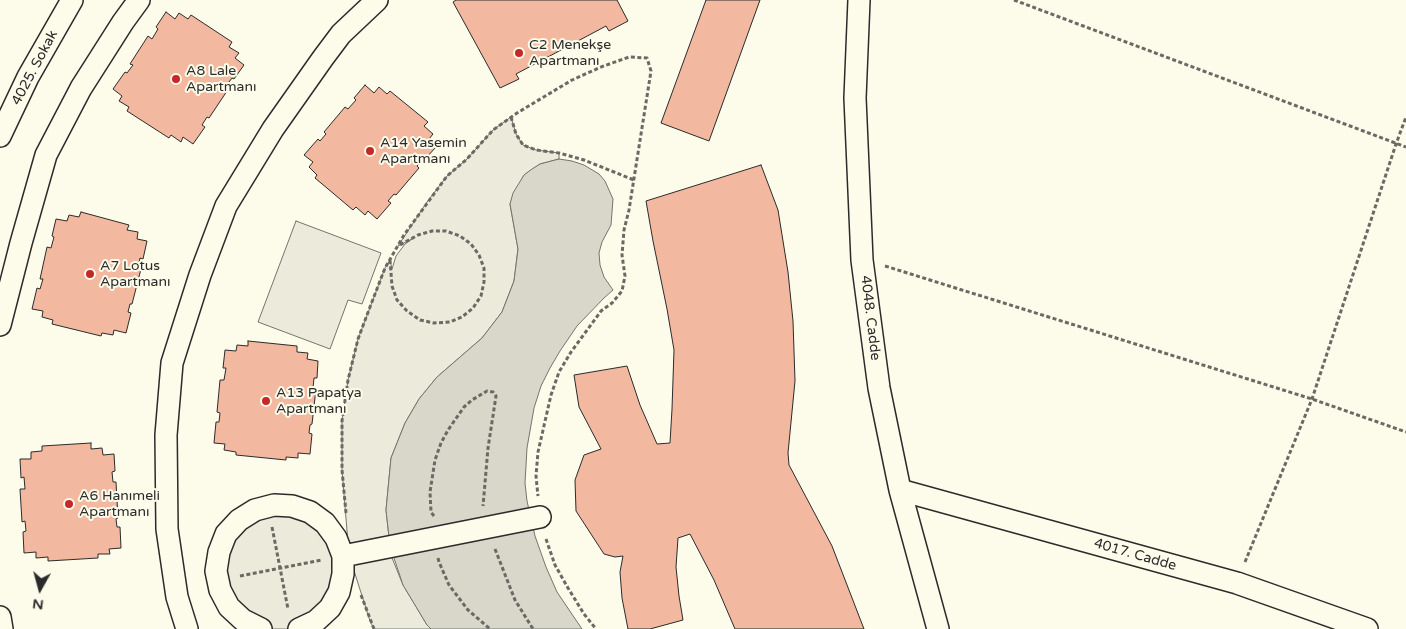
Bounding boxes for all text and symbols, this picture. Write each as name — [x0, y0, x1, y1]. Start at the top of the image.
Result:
street label: 4025. Sokak — [8, 28, 62, 108]
place label: C2 Menekşe Apartmanı — [529, 37, 611, 70]
marker: C2 Menekşe Apartmanı — [513, 47, 525, 59]
place label: A8 Lale Apartmanı — [186, 63, 257, 95]
marker: A8 Lale Apartmanı — [170, 73, 182, 85]
place label: A14 Yasemin Apartmanı — [380, 135, 467, 168]
marker: A14 Yasemin Apartmanı — [364, 145, 376, 157]
place label: A7 Lotus Apartmanı — [100, 258, 171, 290]
marker: A7 Lotus Apartmanı — [84, 268, 96, 280]
street label: 4048. Cadde — [856, 274, 884, 362]
place label: A13 Papatya Apartmanı — [276, 385, 362, 418]
marker: A13 Papatya Apartmanı — [260, 395, 272, 407]
place label: A6 Hanımeli Apartmanı — [79, 488, 160, 520]
marker: A6 Hanımeli Apartmanı — [63, 498, 75, 510]
street label: 4017. Cadde — [1092, 535, 1178, 575]
north arrow — [15, 564, 65, 614]
text: N — [31, 595, 45, 614]

